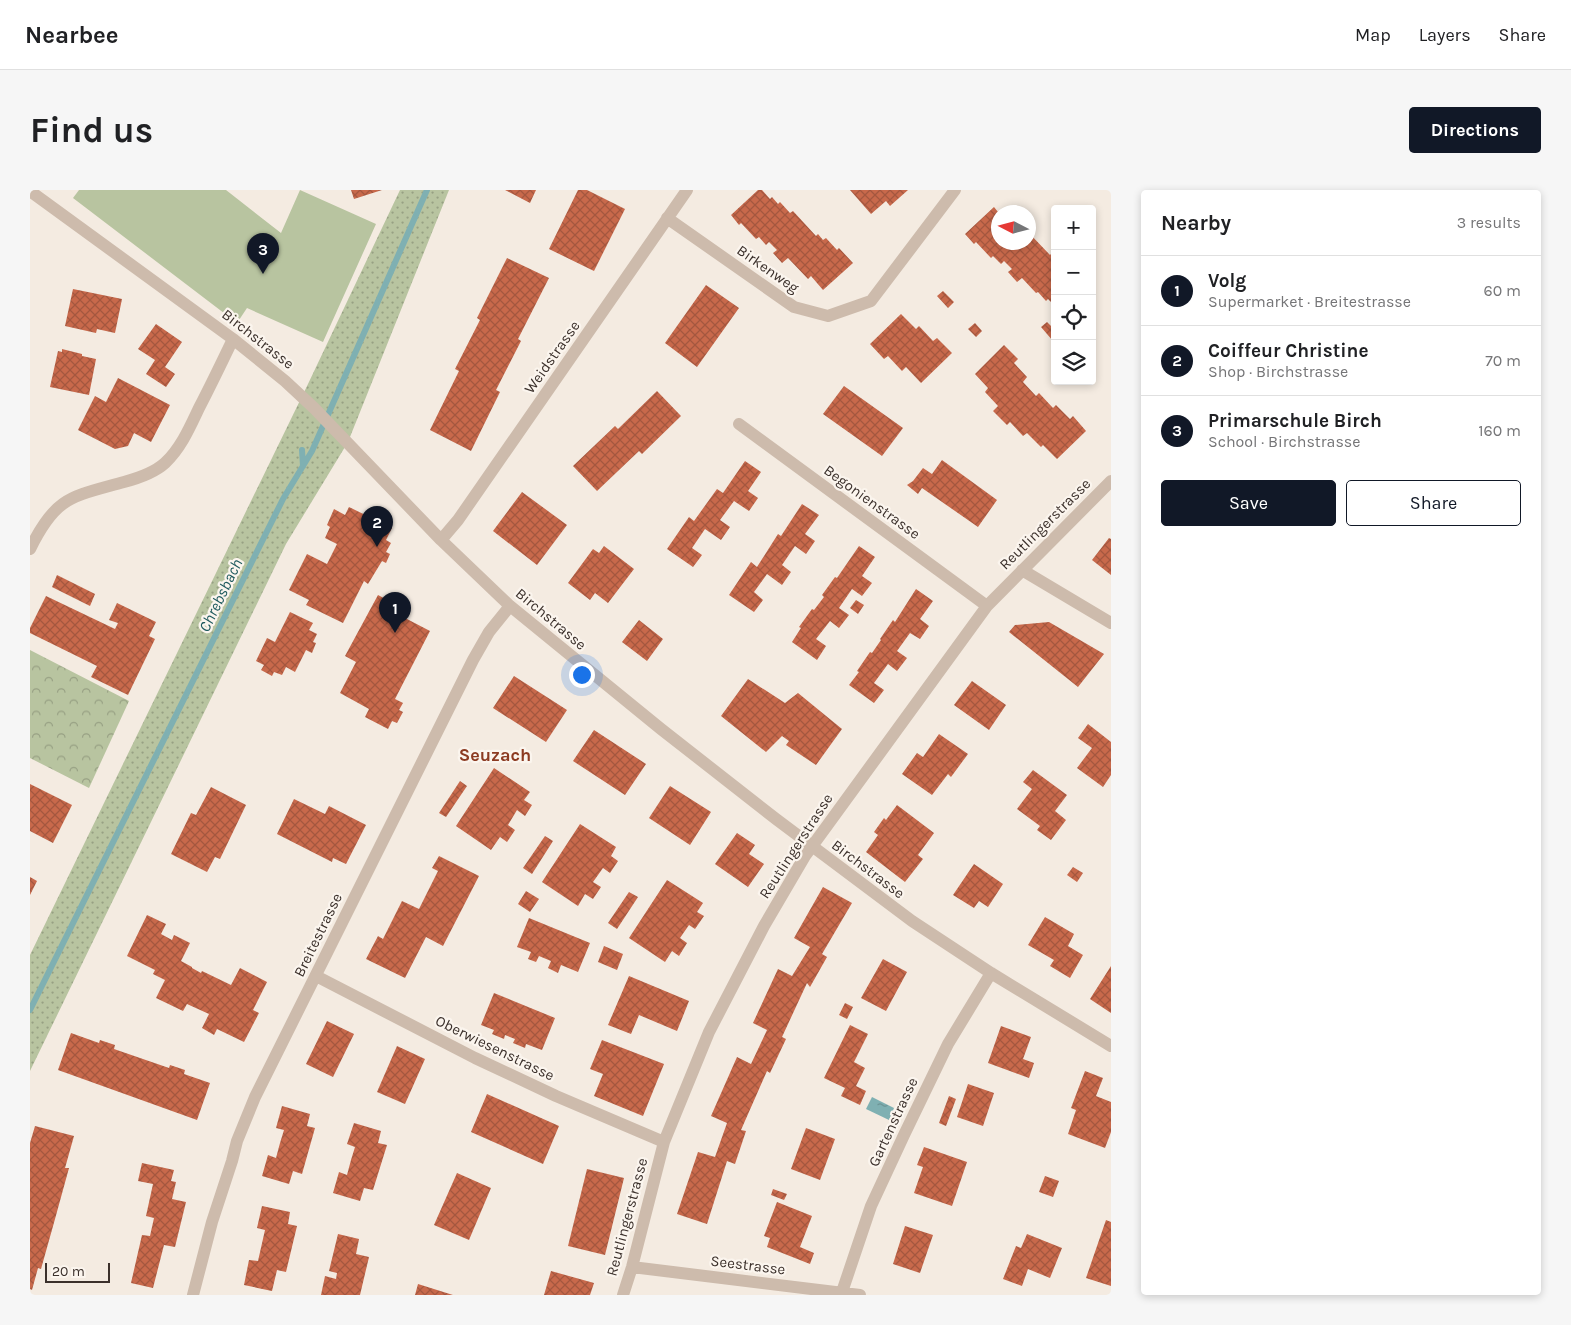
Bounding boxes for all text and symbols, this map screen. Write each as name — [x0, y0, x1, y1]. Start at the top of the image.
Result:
text: Nearbee — [25, 21, 119, 49]
text: Map — [1355, 24, 1391, 46]
text: Layers — [1419, 24, 1471, 46]
text: Share — [1499, 24, 1546, 46]
button: Directions — [1409, 107, 1541, 153]
text: Find us — [30, 110, 153, 151]
north arrow — [991, 205, 1036, 250]
map controls — [1051, 205, 1096, 385]
button: + — [1051, 205, 1096, 250]
text: Nearby — [1161, 211, 1231, 235]
text: 3 results — [1457, 213, 1521, 232]
pin: 3 — [247, 233, 279, 274]
street label: Birkenweg — [734, 241, 803, 297]
button: − — [1051, 250, 1096, 295]
text: Volg — [1208, 270, 1246, 292]
text: 1 — [1174, 281, 1180, 300]
text: 60 m — [1484, 281, 1521, 300]
text: Supermarket · Breitestrasse — [1208, 292, 1411, 311]
button: locate — [1051, 295, 1096, 340]
street label: Birchstrasse — [218, 305, 298, 373]
street label: Weidstrasse — [520, 317, 584, 397]
button: layers — [1051, 340, 1096, 385]
text: Coiffeur Christine — [1208, 340, 1368, 362]
text: 2 — [1172, 351, 1182, 370]
text: 70 m — [1485, 351, 1521, 370]
text: Shop · Birchstrasse — [1208, 362, 1348, 381]
text: Primarschule Birch — [1208, 410, 1382, 432]
text: 3 — [1172, 421, 1182, 440]
text: 160 m — [1478, 421, 1521, 440]
text: School · Birchstrasse — [1208, 432, 1360, 451]
street label: Begonienstrasse — [820, 461, 924, 543]
street label: Reutlingerstrasse — [996, 475, 1094, 573]
button: Save — [1161, 480, 1336, 526]
button: Share — [1346, 480, 1521, 526]
pin: 2 — [361, 506, 393, 547]
water label: Chrebsbach — [195, 556, 246, 635]
street label: Birchstrasse — [512, 584, 590, 654]
pin: 1 — [379, 592, 411, 633]
your location — [569, 662, 595, 688]
district label: Seuzach — [459, 744, 531, 766]
street label: Reutlingerstrasse — [755, 790, 837, 902]
street label: Birchstrasse — [828, 836, 908, 902]
street label: Breitestrasse — [290, 890, 346, 980]
street label: Oberwiesenstrasse — [433, 1011, 557, 1085]
street label: Gartenstrasse — [864, 1075, 922, 1169]
street label: Reutlingerstrasse — [603, 1156, 651, 1278]
street label: Seestrasse — [710, 1251, 786, 1279]
scale bar — [45, 1260, 110, 1283]
text: 20 m — [52, 1263, 85, 1280]

